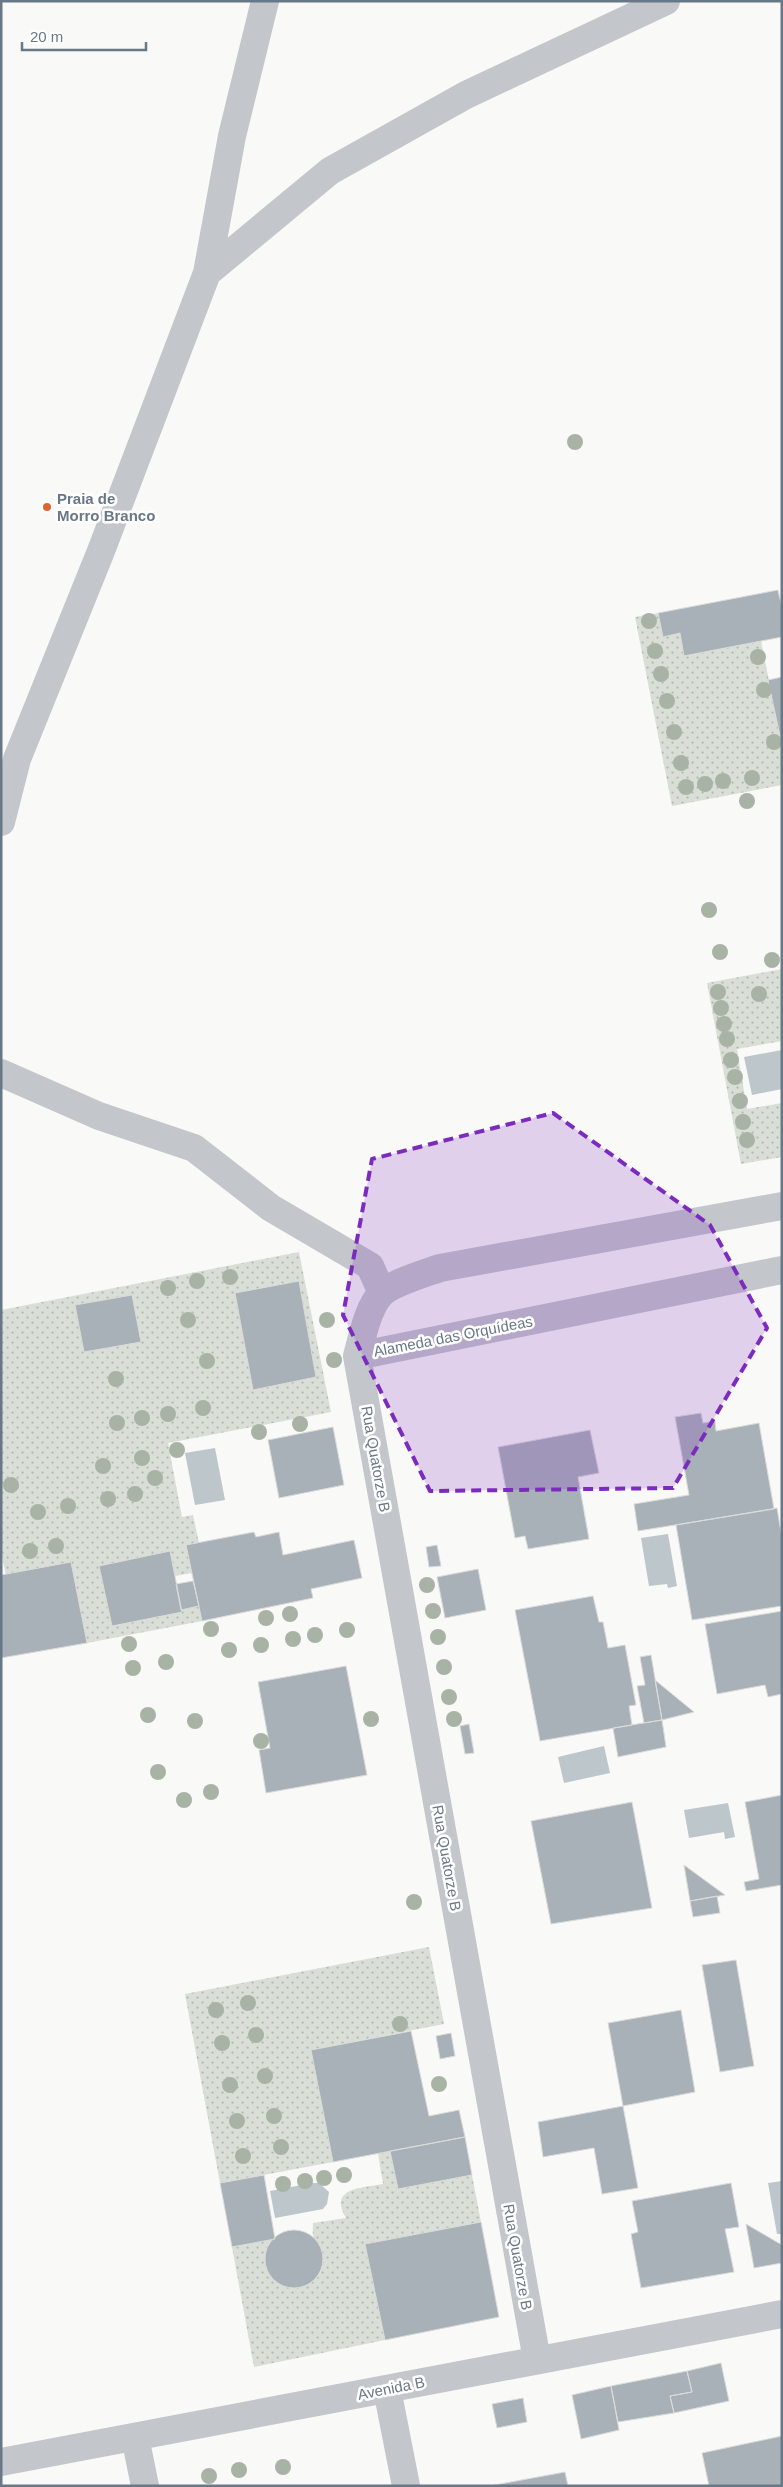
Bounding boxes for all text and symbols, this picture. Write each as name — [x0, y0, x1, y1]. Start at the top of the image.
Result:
scale bar — [22, 20, 146, 52]
text: 20 m — [30, 28, 63, 45]
place label: Praia de Morro Branco — [57, 490, 155, 524]
marker: Praia de Morro Branco — [41, 501, 53, 513]
street label: Alameda das Orquídeas — [372, 1312, 534, 1360]
street label: Rua Quatorze B — [358, 1405, 394, 1513]
street label: Rua Quatorze B — [429, 1804, 465, 1912]
street label: Rua Quatorze B — [500, 2203, 536, 2311]
street label: Avenida B — [356, 2373, 426, 2403]

